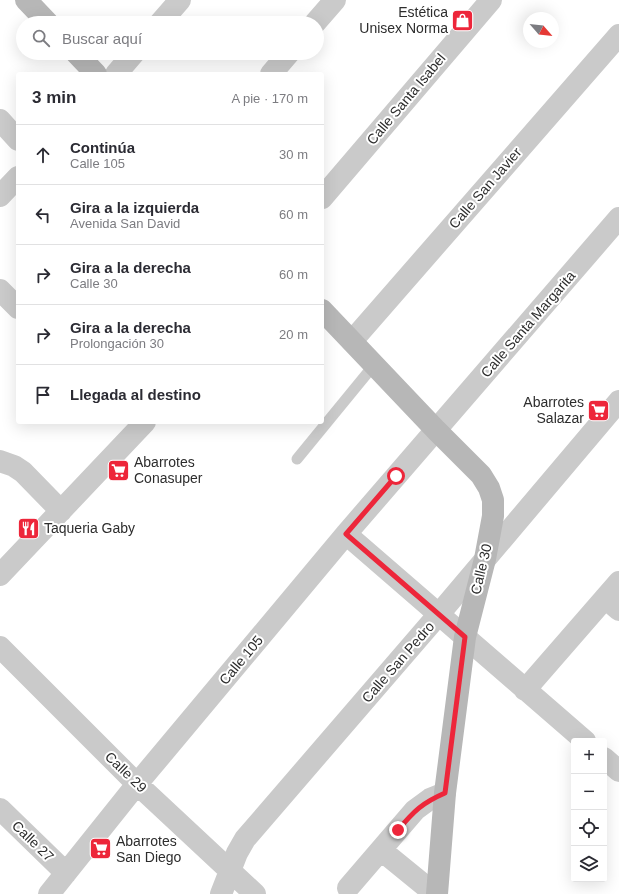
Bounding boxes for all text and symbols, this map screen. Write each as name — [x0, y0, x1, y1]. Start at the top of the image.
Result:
place label: Estética Unisex Norma — [359, 4, 448, 36]
shop icon: Estética Unisex Norma — [450, 7, 476, 33]
north arrow — [523, 12, 559, 48]
search box — [16, 16, 324, 60]
icon: search — [30, 27, 52, 49]
text: Buscar aquí — [62, 30, 142, 47]
street label: Calle Santa Isabel — [363, 50, 449, 148]
text: 3 min — [32, 88, 76, 107]
text: A pie · 170 m — [231, 91, 308, 106]
text: Continúa — [70, 139, 135, 156]
icon: ahead — [32, 144, 54, 166]
street label: Calle San Javier — [446, 144, 525, 232]
text: 30 m — [279, 147, 308, 162]
text: Calle 105 — [70, 156, 125, 171]
text: Gira a la izquierda — [70, 199, 199, 216]
icon: left — [32, 204, 54, 226]
text: 60 m — [279, 207, 308, 222]
text: Avenida San David — [70, 216, 180, 231]
text: Gira a la derecha — [70, 259, 191, 276]
icon: right — [32, 264, 54, 286]
text: 60 m — [279, 267, 308, 282]
street label: Calle Santa Margarita — [478, 267, 579, 380]
text: Calle 30 — [70, 276, 118, 291]
text: Gira a la derecha — [70, 319, 191, 336]
icon: right — [32, 324, 54, 346]
text: 20 m — [279, 327, 308, 342]
text: Prolongación 30 — [70, 336, 164, 351]
icon: arrive — [32, 384, 54, 406]
text: Llegada al destino — [70, 386, 201, 403]
place label: Abarrotes Salazar — [523, 394, 584, 426]
supermarket icon: Abarrotes Salazar — [586, 397, 612, 423]
place label: Abarrotes Conasuper — [134, 454, 203, 486]
supermarket icon: Abarrotes Conasuper — [105, 457, 131, 483]
route start — [387, 467, 405, 485]
restaurant icon: Taqueria Gaby — [16, 515, 42, 541]
place label: Taqueria Gaby — [44, 520, 135, 536]
street label: Calle 30 — [467, 542, 495, 596]
street label: Calle San Pedro — [359, 618, 438, 706]
street label: Calle 105 — [216, 632, 266, 688]
map controls — [571, 738, 607, 882]
button: + — [571, 738, 607, 774]
street label: Calle 29 — [102, 748, 150, 796]
button: − — [571, 774, 607, 810]
button: locate — [571, 810, 607, 846]
street label: Calle 27 — [9, 817, 57, 865]
route end — [389, 821, 407, 839]
place label: Abarrotes San Diego — [116, 833, 182, 865]
supermarket icon: Abarrotes San Diego — [88, 836, 114, 862]
button: layers — [571, 846, 607, 882]

